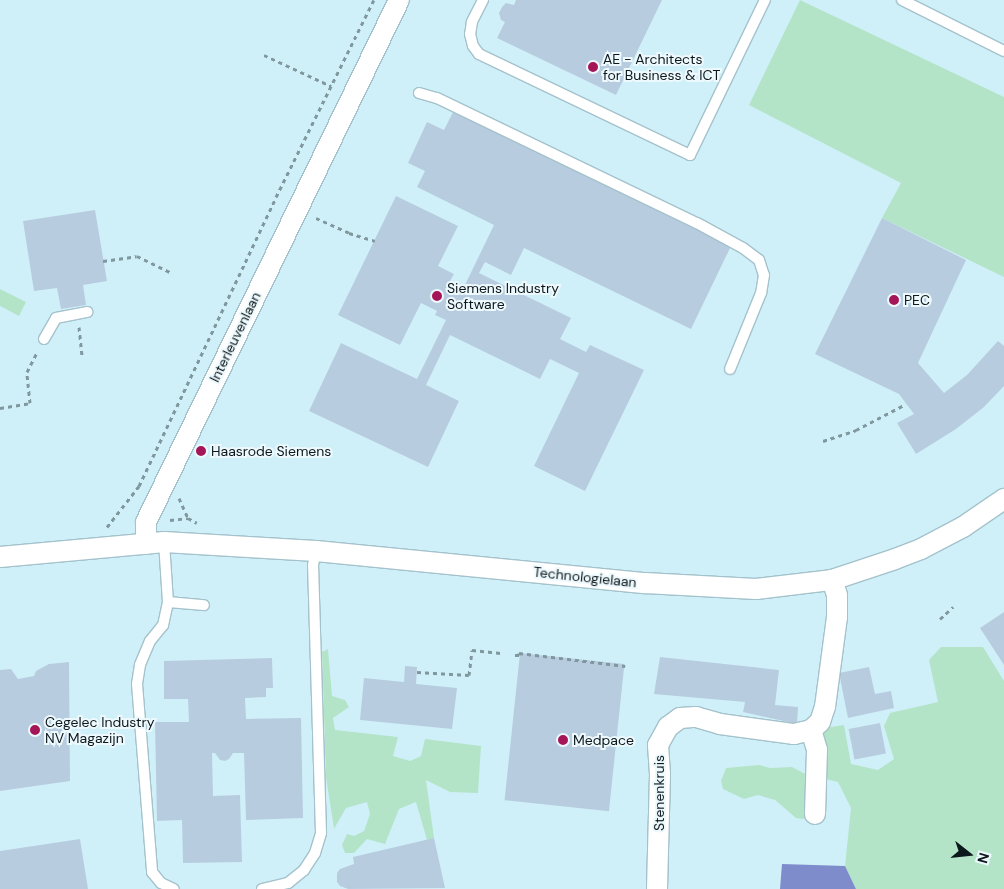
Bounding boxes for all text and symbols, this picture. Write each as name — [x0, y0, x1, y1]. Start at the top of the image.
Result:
place label: AE - Architects for Business & ICT — [603, 51, 720, 84]
marker: AE - Architects for Business & ICT — [587, 61, 599, 73]
place label: Siemens Industry Software — [447, 280, 559, 312]
street label: Interleuvenlaan — [206, 289, 264, 385]
marker: Siemens Industry Software — [431, 290, 443, 302]
place label: PEC — [904, 292, 930, 308]
marker: PEC — [888, 294, 900, 306]
place label: Haasrode Siemens — [211, 443, 331, 459]
marker: Haasrode Siemens — [195, 445, 207, 457]
street label: Technologielaan — [533, 563, 637, 591]
place label: Cegelec Industry NV Magazijn — [45, 714, 155, 746]
marker: Cegelec Industry NV Magazijn — [29, 724, 41, 736]
place label: Medpace — [573, 732, 634, 748]
marker: Medpace — [557, 734, 569, 746]
street label: Stenenkruis — [651, 755, 667, 831]
north arrow — [944, 829, 994, 879]
text: N — [973, 851, 993, 866]

